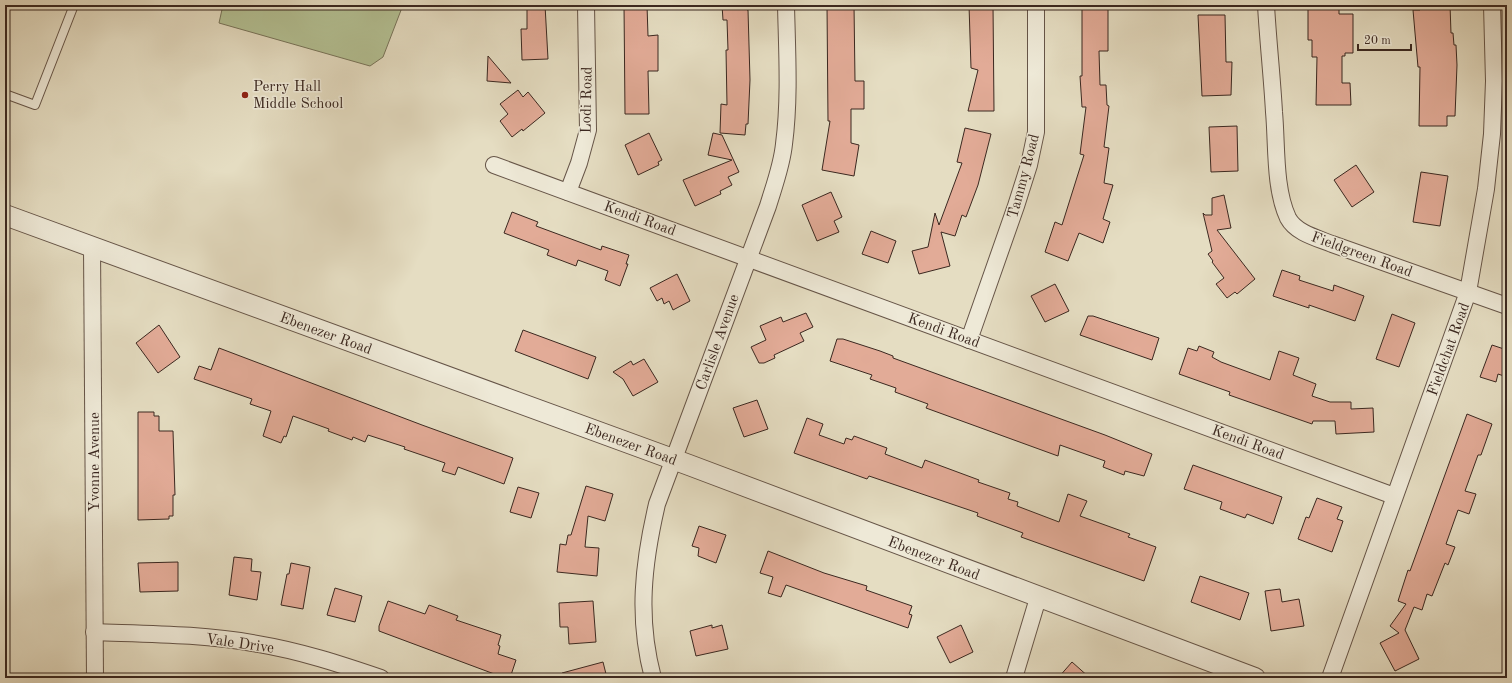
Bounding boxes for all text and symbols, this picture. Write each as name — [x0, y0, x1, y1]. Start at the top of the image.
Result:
scale bar — [1358, 26, 1411, 52]
text: 20 m — [1364, 35, 1391, 47]
street label: Lodi Road — [579, 66, 596, 134]
place label: Perry Hall Middle School — [253, 80, 343, 112]
marker: Perry Hall Middle School — [240, 90, 250, 100]
street label: Tammy Road — [1006, 132, 1043, 220]
street label: Kendi Road — [601, 199, 678, 239]
street label: Fieldgreen Road — [1309, 230, 1414, 281]
street label: Carlisle Avenue — [694, 292, 743, 393]
street label: Fieldchat Road — [1426, 301, 1473, 398]
street label: Ebenezer Road — [277, 311, 374, 358]
street label: Kendi Road — [905, 311, 982, 351]
street label: Yvonne Avenue — [88, 412, 103, 512]
street label: Ebenezer Road — [582, 422, 679, 469]
street label: Kendi Road — [1209, 423, 1286, 463]
street label: Ebenezer Road — [885, 535, 982, 584]
street label: Vale Drive — [205, 632, 275, 657]

